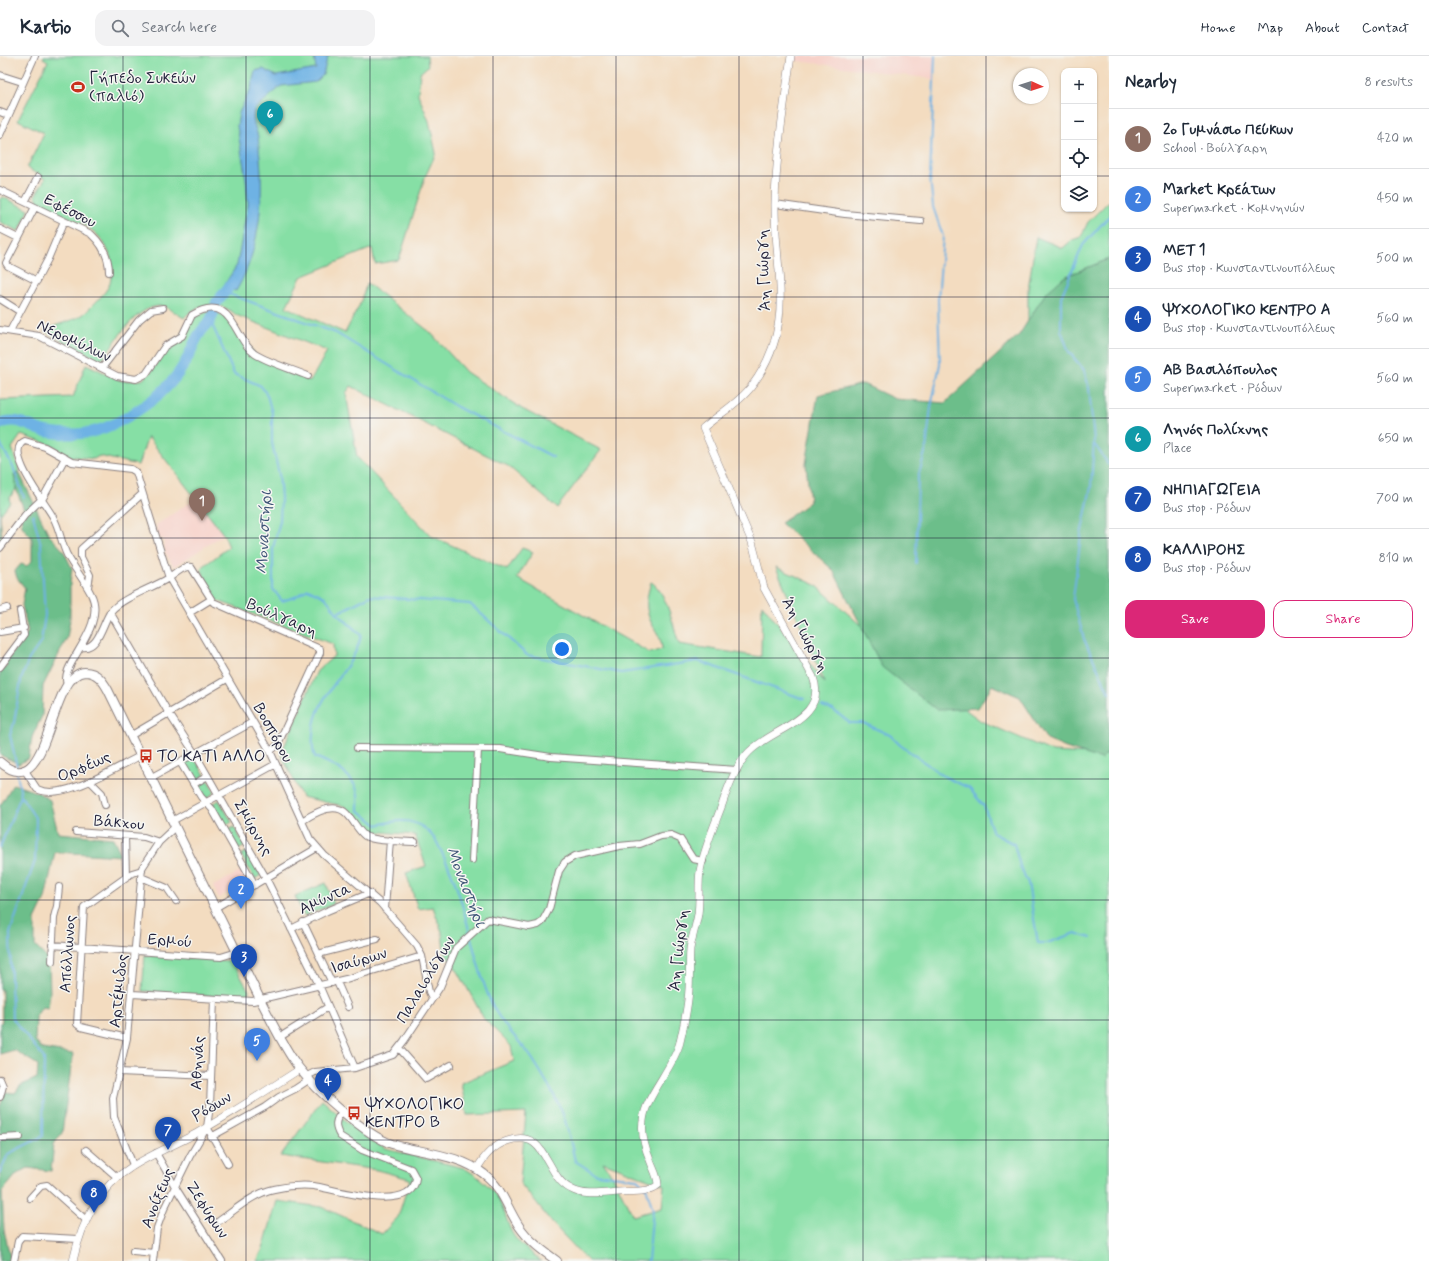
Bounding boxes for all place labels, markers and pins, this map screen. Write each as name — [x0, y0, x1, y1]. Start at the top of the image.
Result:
place label: Γήπεδο Συκεών (παλιό) — [89, 68, 196, 107]
sports icon: Γήπεδο Συκεών (παλιό) — [70, 79, 86, 95]
pin: 6 — [257, 101, 283, 134]
pin: 1 — [189, 488, 215, 521]
place label: ΤΟ ΚΑΤΙ ΑΛΛΟ — [157, 746, 265, 767]
bus stop icon: ΤΟ ΚΑΤΙ ΑΛΛΟ — [138, 748, 154, 764]
pin: 2 — [228, 876, 254, 909]
pin: 3 — [231, 944, 257, 977]
pin: 5 — [244, 1028, 270, 1061]
pin: 4 — [315, 1068, 341, 1101]
place label: ΨΥΧΟΛΟΓΙΚΟ ΚΕΝΤΡΟ B — [364, 1094, 464, 1133]
bus stop icon: ΨΥΧΟΛΟΓΙΚΟ ΚΕΝΤΡΟ B — [346, 1105, 362, 1121]
pin: 7 — [155, 1117, 181, 1150]
pin: 8 — [81, 1180, 107, 1213]

